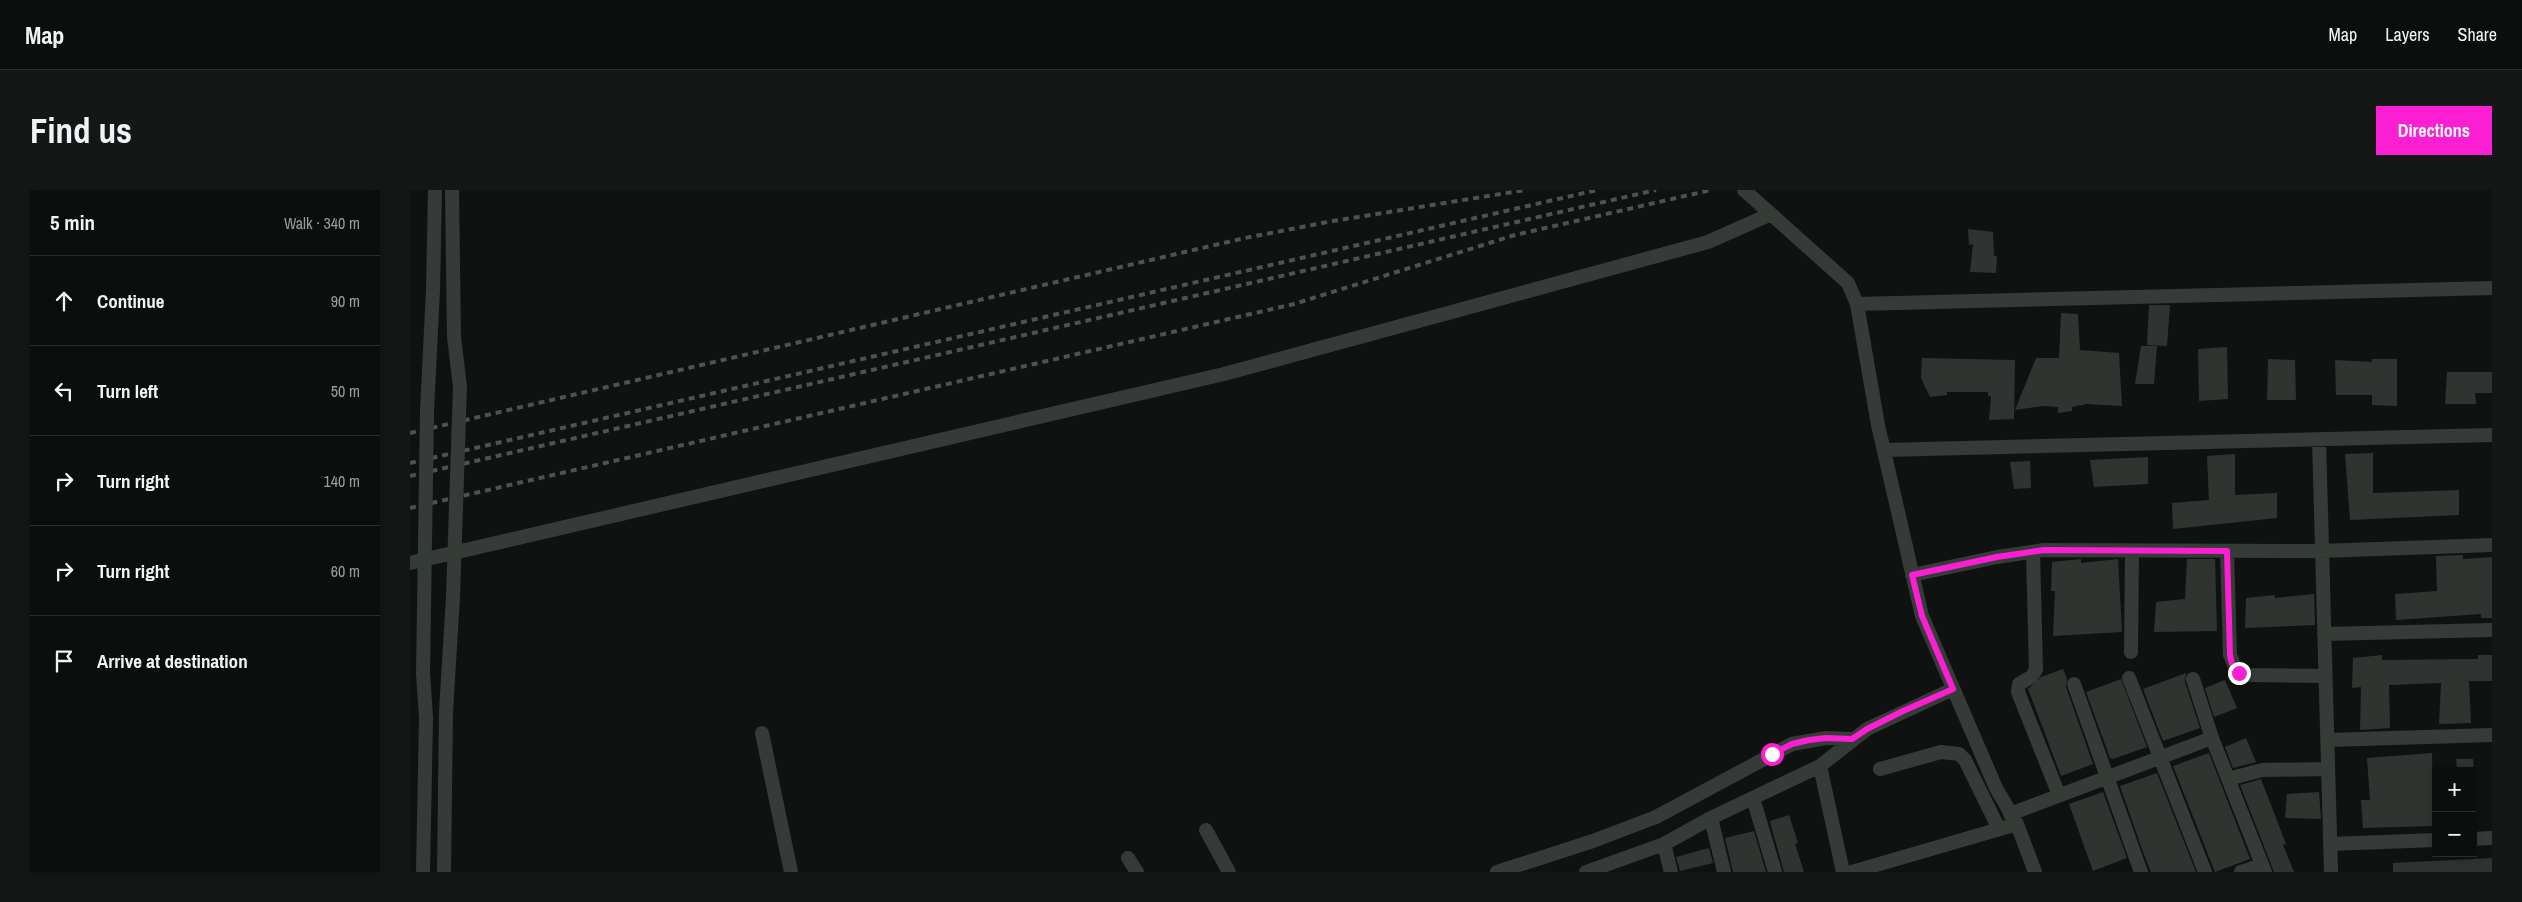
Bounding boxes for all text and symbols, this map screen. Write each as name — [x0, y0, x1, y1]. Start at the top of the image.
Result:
text: Map — [25, 19, 64, 51]
text: Map — [2329, 22, 2357, 47]
text: Layers — [2385, 22, 2430, 47]
text: Share — [2458, 22, 2497, 47]
button: Directions — [2376, 106, 2492, 155]
text: Find us — [30, 107, 132, 154]
text: 5 min — [50, 208, 95, 237]
text: Walk · 340 m — [284, 212, 360, 234]
icon: ahead — [50, 287, 78, 315]
text: Continue — [97, 288, 165, 314]
text: 90 m — [331, 290, 360, 312]
icon: left — [50, 377, 78, 405]
text: Turn left — [97, 378, 158, 404]
text: 50 m — [331, 380, 360, 402]
icon: right — [50, 467, 78, 495]
text: Turn right — [97, 468, 169, 494]
text: 140 m — [324, 470, 360, 492]
icon: right — [50, 557, 78, 585]
text: Turn right — [97, 558, 169, 584]
text: 60 m — [331, 560, 360, 582]
icon: arrive — [50, 647, 78, 675]
text: Arrive at destination — [97, 648, 248, 674]
route end — [2228, 662, 2251, 685]
route start — [1761, 743, 1784, 766]
map controls — [2432, 767, 2477, 857]
button: + — [2432, 767, 2477, 812]
button: − — [2432, 812, 2477, 857]

